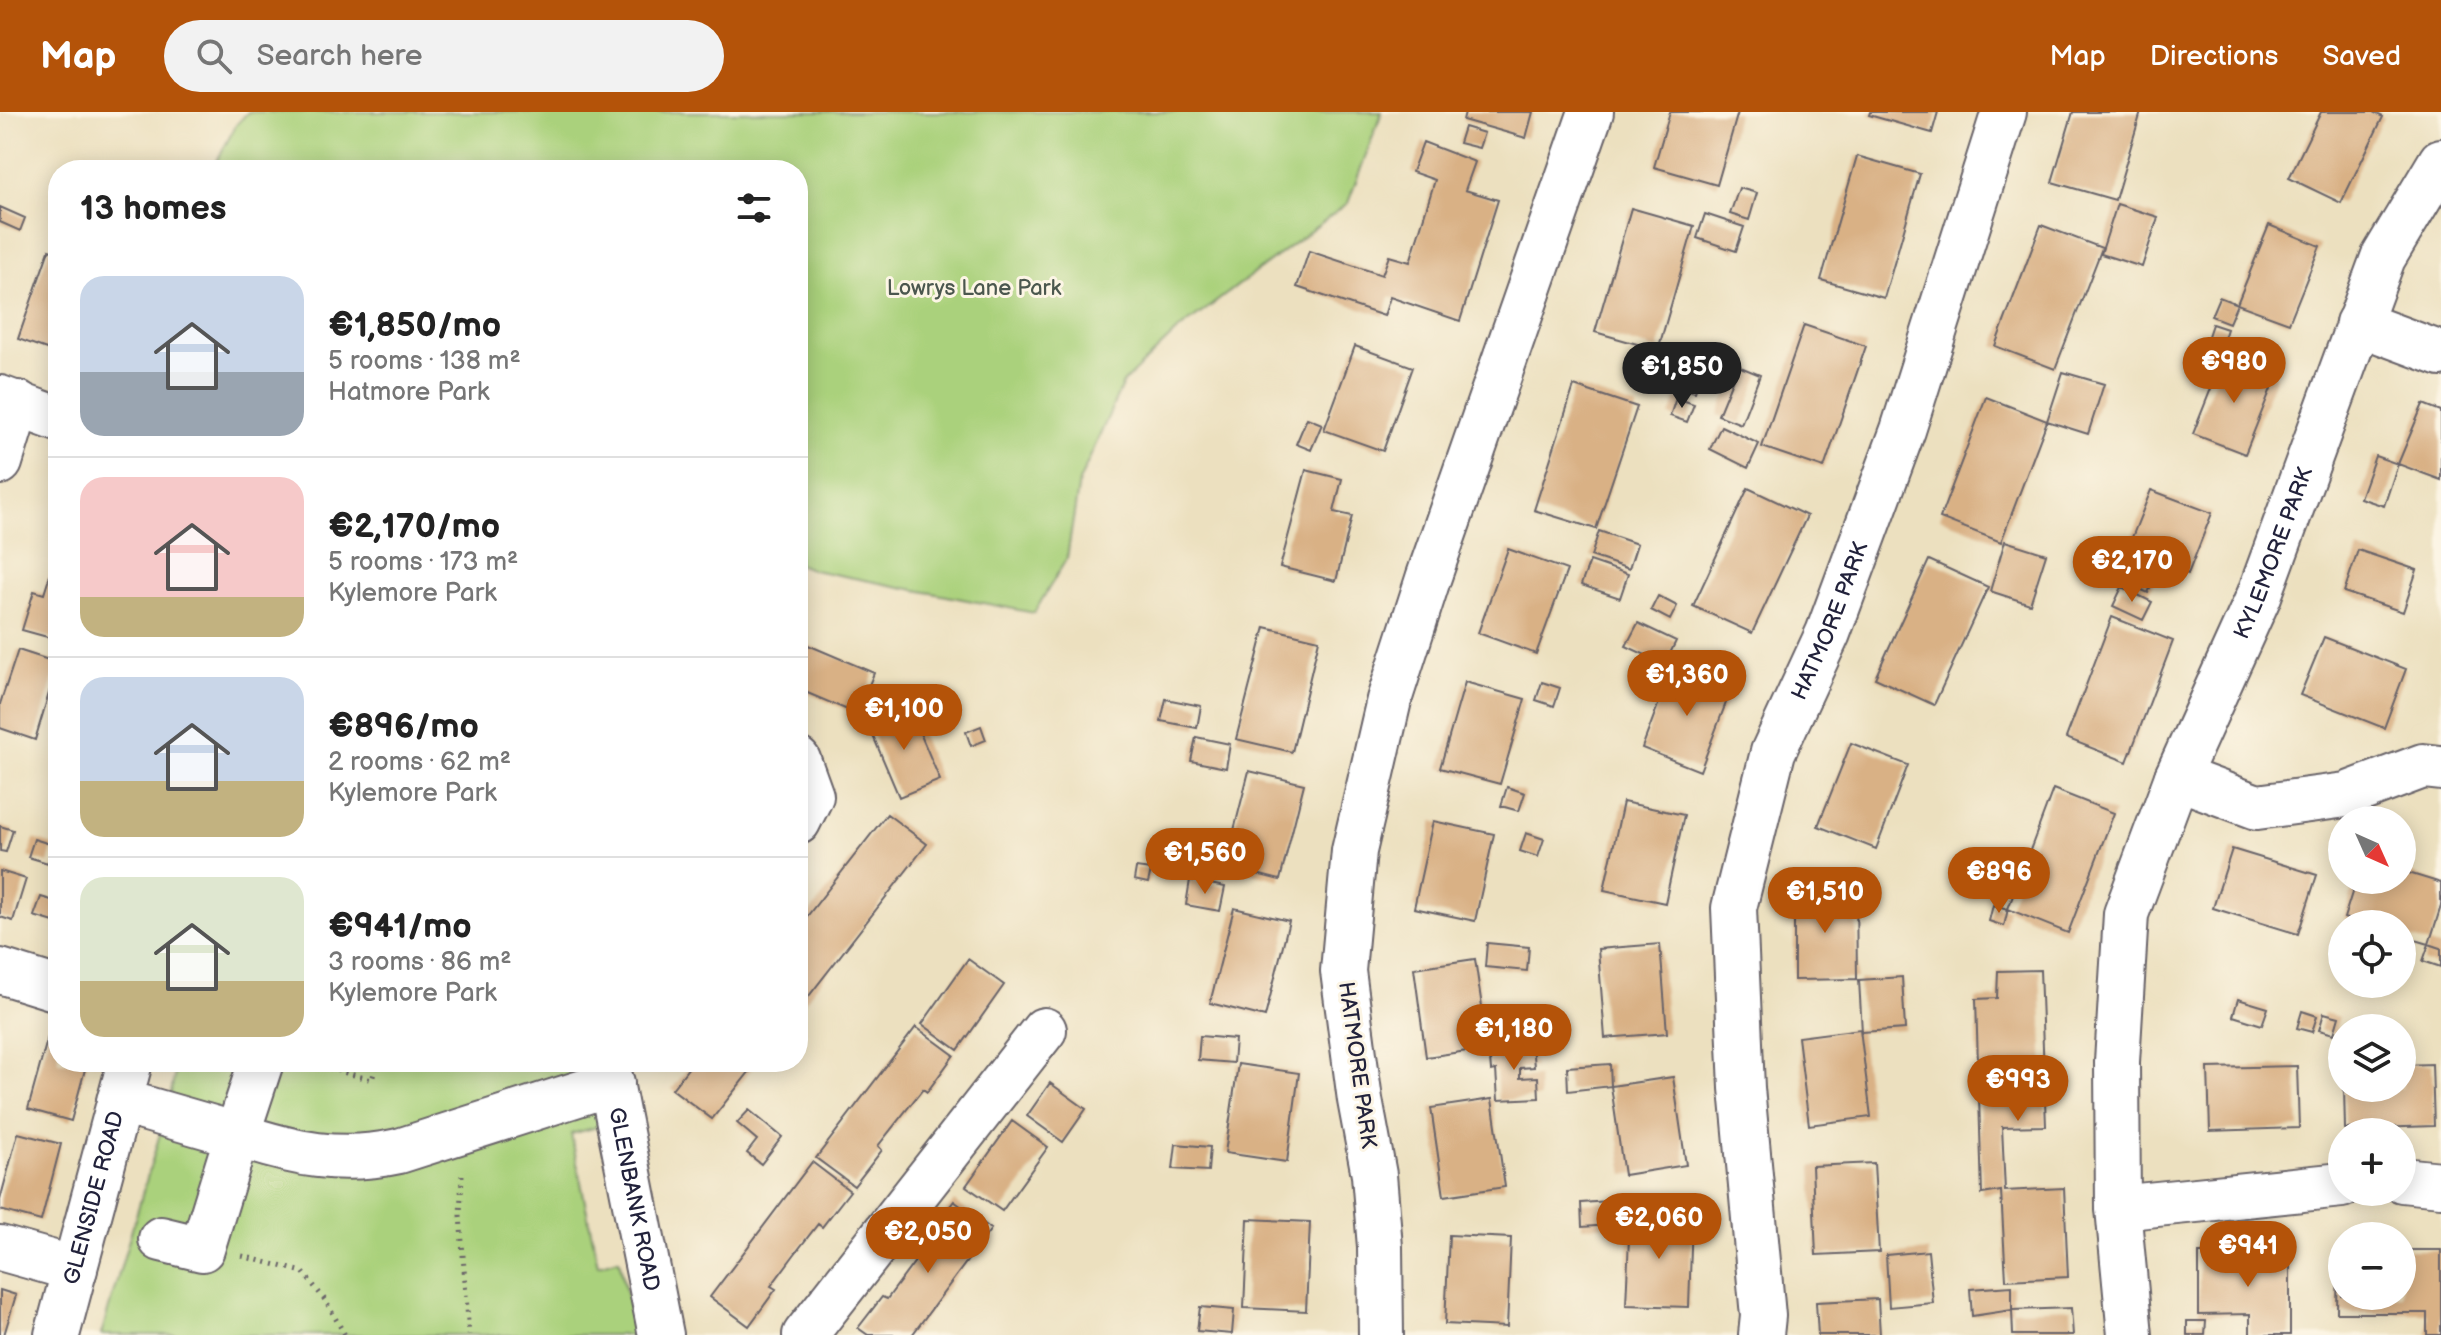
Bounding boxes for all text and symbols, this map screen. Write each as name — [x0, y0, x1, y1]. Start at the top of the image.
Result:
search box — [164, 20, 724, 92]
text: Map — [40, 34, 116, 79]
icon: search — [192, 34, 236, 78]
text: Search here — [256, 38, 423, 74]
text: Map — [2049, 40, 2106, 73]
text: Directions — [2150, 40, 2278, 73]
text: Saved — [2322, 40, 2401, 73]
icon: filters — [732, 186, 776, 230]
text: 13 homes — [80, 188, 227, 229]
park label: Lowrys Lane Park — [887, 275, 1062, 302]
text: €1,850/mo — [328, 305, 501, 346]
icon: home — [144, 308, 240, 404]
pin: €980 — [2187, 337, 2281, 405]
pin: €1,850 — [1617, 342, 1747, 410]
text: 5 rooms · 138 m² — [328, 346, 521, 377]
text: €980 — [2201, 347, 2267, 378]
text: €1,850 — [1640, 352, 1724, 383]
text: Hatmore Park — [328, 377, 489, 408]
street label: KYLEMORE PARK — [2228, 463, 2319, 643]
text: €2,170/mo — [328, 506, 500, 547]
icon: home — [144, 509, 240, 605]
pin: €2,170 — [2067, 536, 2197, 604]
street label: HATMORE PARK — [1785, 538, 1874, 704]
text: €2,170 — [2091, 546, 2173, 577]
text: 5 rooms · 173 m² — [328, 547, 518, 578]
text: Kylemore Park — [328, 578, 497, 609]
pin: €1,360 — [1622, 650, 1752, 718]
text: €1,360 — [1645, 660, 1729, 691]
pin: €1,100 — [839, 684, 969, 752]
text: €1,100 — [864, 694, 944, 725]
text: €896/mo — [328, 706, 479, 747]
icon: home — [144, 709, 240, 805]
text: 2 rooms · 62 m² — [328, 747, 511, 778]
text: Kylemore Park — [328, 778, 497, 809]
north arrow — [2328, 806, 2416, 894]
map controls — [2328, 806, 2416, 1310]
pin: €1,560 — [1140, 828, 1270, 896]
text: €1,560 — [1163, 838, 1247, 869]
pin: €896 — [1952, 847, 2046, 915]
text: €896 — [1966, 857, 2032, 888]
pin: €1,510 — [1760, 867, 1890, 935]
text: €1,510 — [1786, 877, 1864, 908]
text: €941/mo — [328, 906, 472, 947]
icon: home — [144, 909, 240, 1005]
button: locate — [2328, 910, 2416, 998]
text: 3 rooms · 86 m² — [328, 947, 512, 978]
text: Kylemore Park — [328, 978, 497, 1009]
street label: HATMORE PARK — [1332, 980, 1382, 1151]
pin: €1,180 — [1449, 1004, 1579, 1072]
text: €1,180 — [1474, 1014, 1554, 1045]
button: layers — [2328, 1014, 2416, 1102]
pin: €993 — [1971, 1055, 2065, 1123]
text: €993 — [1985, 1065, 2051, 1096]
street label: GLENBANK ROAD — [603, 1105, 666, 1294]
street label: GLENSIDE ROAD — [58, 1108, 130, 1287]
button: + — [2328, 1118, 2416, 1206]
pin: €2,060 — [1594, 1193, 1724, 1261]
text: €2,060 — [1614, 1203, 1704, 1234]
pin: €2,050 — [863, 1207, 993, 1275]
text: €2,050 — [884, 1217, 972, 1248]
pin: €941 — [2201, 1221, 2295, 1289]
button: − — [2328, 1222, 2416, 1310]
text: €941 — [2218, 1231, 2278, 1262]

